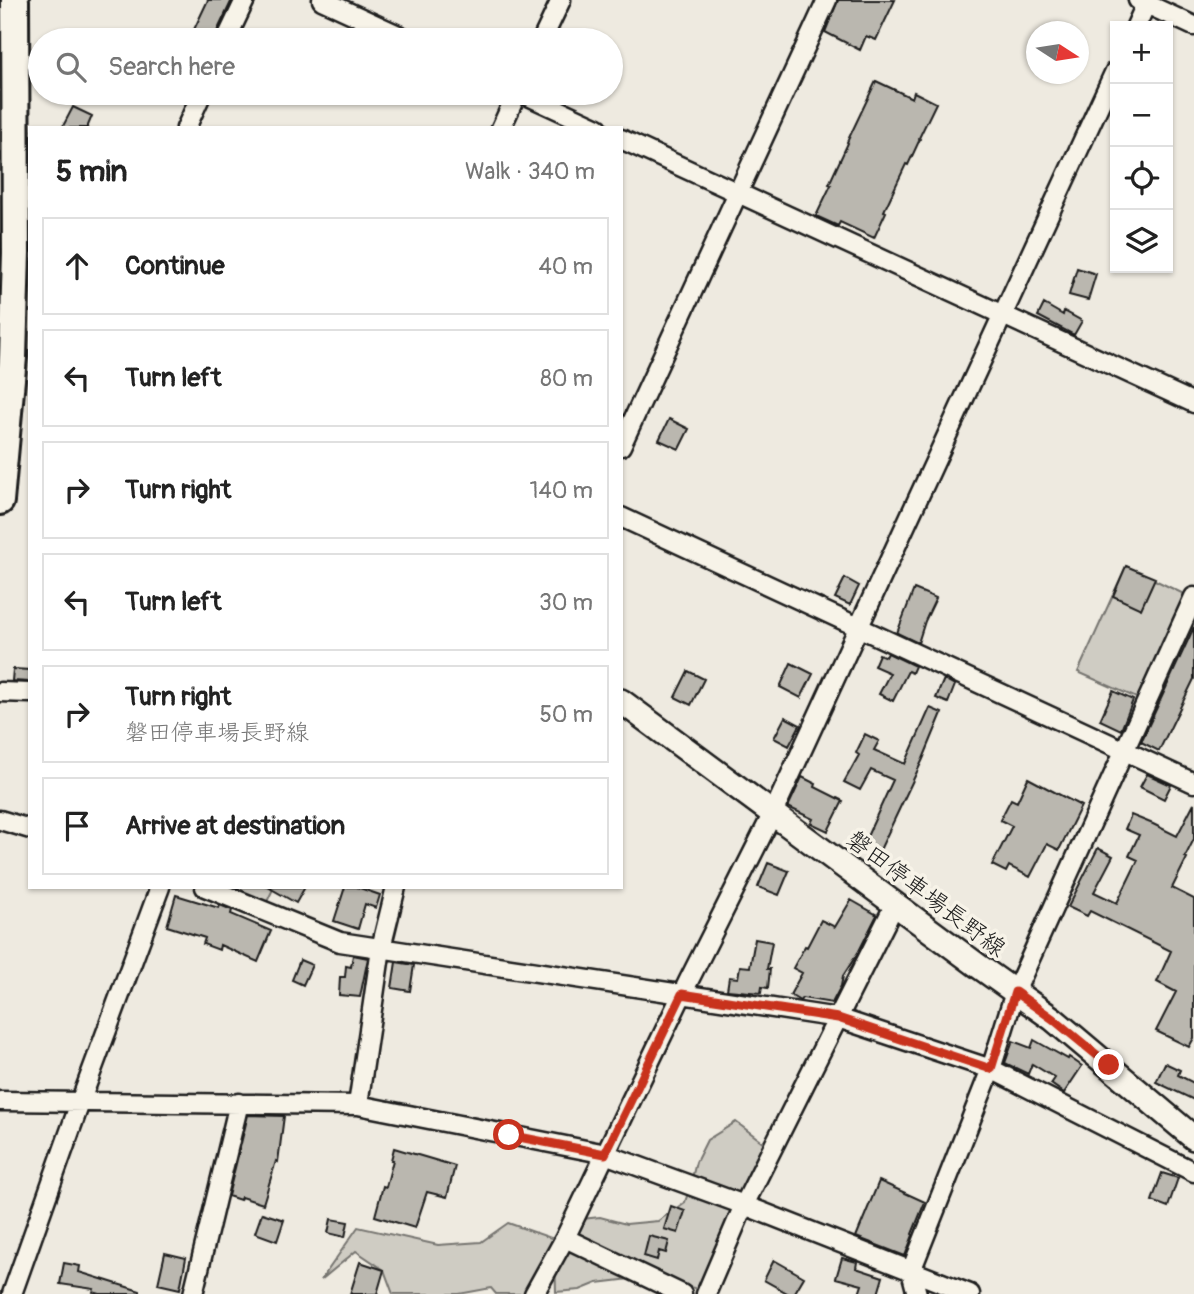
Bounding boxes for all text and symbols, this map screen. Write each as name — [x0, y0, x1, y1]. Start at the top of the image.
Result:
north arrow — [1026, 21, 1089, 84]
map controls — [1110, 21, 1173, 273]
button: + — [1110, 21, 1173, 84]
search box — [28, 28, 623, 105]
icon: search — [52, 48, 90, 86]
text: Search here — [108, 51, 235, 83]
button: − — [1110, 84, 1173, 147]
button: locate — [1110, 147, 1173, 210]
text: 5 min — [56, 153, 127, 190]
text: Walk · 340 m — [465, 157, 595, 186]
button: layers — [1110, 210, 1173, 273]
icon: ahead — [58, 247, 96, 285]
text: Continue — [125, 250, 225, 282]
text: 40 m — [539, 252, 593, 281]
icon: left — [58, 359, 96, 397]
text: Turn left — [125, 362, 221, 394]
text: 80 m — [540, 364, 593, 393]
icon: right — [58, 471, 96, 509]
text: Turn right — [125, 474, 231, 506]
text: 140 m — [530, 476, 593, 505]
icon: left — [58, 583, 96, 621]
text: Turn left — [125, 586, 221, 618]
text: 30 m — [539, 588, 593, 617]
text: Turn right — [125, 681, 231, 713]
icon: right — [58, 695, 96, 733]
text: 50 m — [539, 700, 593, 729]
text: 磐田停車場長野線 — [125, 718, 309, 747]
icon: arrive — [58, 807, 96, 845]
text: Arrive at destination — [125, 810, 345, 842]
street label: 磐田停車場長野線 — [841, 825, 1011, 963]
route end — [1093, 1049, 1124, 1080]
route start — [493, 1119, 524, 1150]

